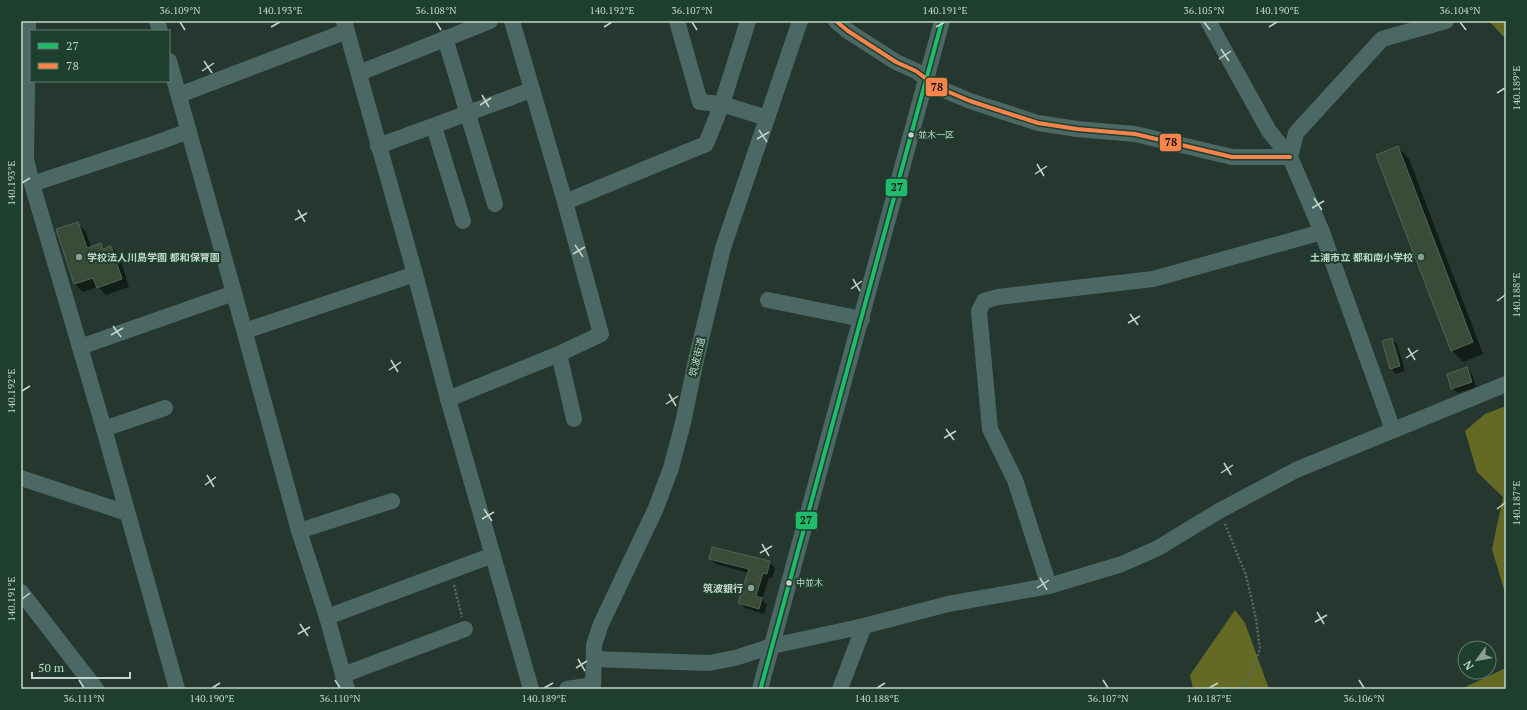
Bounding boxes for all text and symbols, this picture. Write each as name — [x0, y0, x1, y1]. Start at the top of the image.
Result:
text: 36.109°N — [160, 4, 201, 17]
text: 140.193°E — [258, 4, 303, 17]
text: 36.108°N — [416, 4, 457, 17]
text: 140.192°E — [590, 4, 635, 17]
text: 36.107°N — [672, 4, 713, 17]
text: 140.191°E — [923, 4, 968, 17]
text: 36.105°N — [1184, 4, 1225, 17]
text: 140.190°E — [1255, 4, 1300, 17]
text: 36.104°N — [1440, 4, 1481, 17]
legend — [30, 30, 170, 82]
text: 27 — [66, 38, 79, 53]
text: 78 — [66, 58, 79, 73]
text: 140.189°E — [1510, 65, 1523, 110]
line badge: 78 — [925, 77, 948, 97]
text: 78 — [931, 80, 943, 94]
place label: 並木一区 — [918, 129, 954, 141]
marker: 並木一区 — [906, 130, 916, 140]
line badge: 78 — [1159, 133, 1182, 152]
text: 78 — [1165, 135, 1177, 149]
text: 140.193°E — [5, 160, 18, 205]
line badge: 27 — [885, 178, 908, 197]
text: 27 — [891, 180, 903, 194]
place label: 学校法人川島学園 都和保育園 — [87, 251, 220, 264]
place label: 土浦市立 都和南小学校 — [1310, 251, 1413, 264]
marker: 学校法人川島学園 都和保育園 — [74, 252, 84, 262]
marker: 土浦市立 都和南小学校 — [1416, 252, 1426, 262]
text: 140.188°E — [1510, 272, 1523, 317]
street label: 筑波街道 — [686, 336, 708, 378]
text: 140.192°E — [5, 368, 18, 413]
text: 140.187°E — [1510, 480, 1523, 525]
line badge: 27 — [795, 511, 818, 530]
text: 27 — [800, 513, 812, 527]
text: 140.191°E — [5, 576, 18, 621]
place label: 中並木 — [796, 577, 823, 589]
marker: 中並木 — [784, 578, 794, 588]
place label: 筑波銀行 — [703, 582, 743, 595]
marker: 筑波銀行 — [746, 583, 756, 593]
north arrow — [1457, 640, 1497, 680]
scale bar — [32, 654, 130, 680]
text: N — [1460, 657, 1477, 673]
text: 50 m — [38, 660, 65, 675]
text: 36.111°N — [64, 692, 105, 705]
text: 140.190°E — [190, 692, 235, 705]
text: 36.110°N — [320, 692, 361, 705]
text: 140.189°E — [522, 692, 567, 705]
text: 140.188°E — [855, 692, 900, 705]
text: 36.107°N — [1088, 692, 1129, 705]
text: 140.187°E — [1187, 692, 1232, 705]
text: 36.106°N — [1344, 692, 1385, 705]

